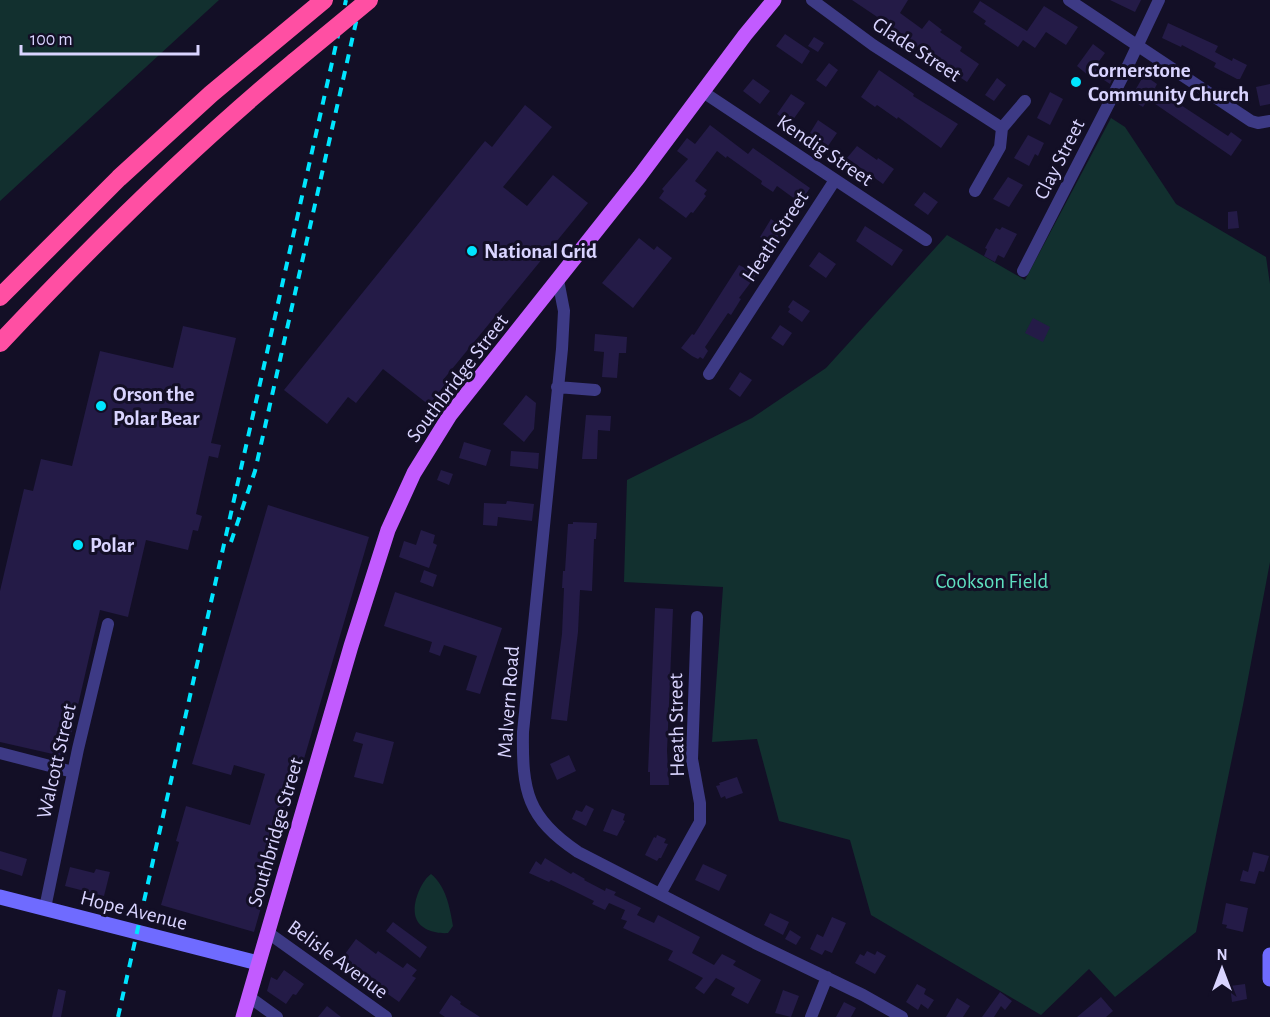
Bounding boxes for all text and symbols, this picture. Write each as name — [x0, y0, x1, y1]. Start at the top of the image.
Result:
street label: Glade Street — [869, 13, 965, 86]
scale bar — [21, 18, 198, 56]
text: 100 m — [30, 31, 73, 49]
place label: Cornerstone Community Church — [1088, 60, 1249, 105]
marker: Cornerstone Community Church — [1069, 75, 1083, 89]
street label: Kendig Street — [773, 111, 877, 190]
street label: Clay Street — [1030, 115, 1089, 203]
street label: Heath Street — [738, 187, 813, 286]
place label: National Grid — [484, 241, 597, 262]
marker: National Grid — [465, 244, 479, 258]
street label: Southbridge Street — [403, 310, 512, 446]
place label: Orson the Polar Bear — [113, 384, 200, 429]
marker: Orson the Polar Bear — [94, 399, 108, 413]
place label: Polar — [90, 535, 135, 556]
marker: Polar — [71, 538, 85, 552]
park label: Cookson Field — [936, 571, 1049, 592]
street label: Malvern Road — [494, 645, 523, 759]
street label: Heath Street — [665, 673, 688, 777]
street label: Walcott Street — [33, 701, 80, 821]
street label: Southbridge Street — [244, 755, 307, 909]
street label: Hope Avenue — [78, 887, 189, 934]
street label: Belisle Avenue — [284, 916, 392, 1003]
north arrow — [1192, 939, 1252, 999]
text: N — [1216, 947, 1228, 963]

